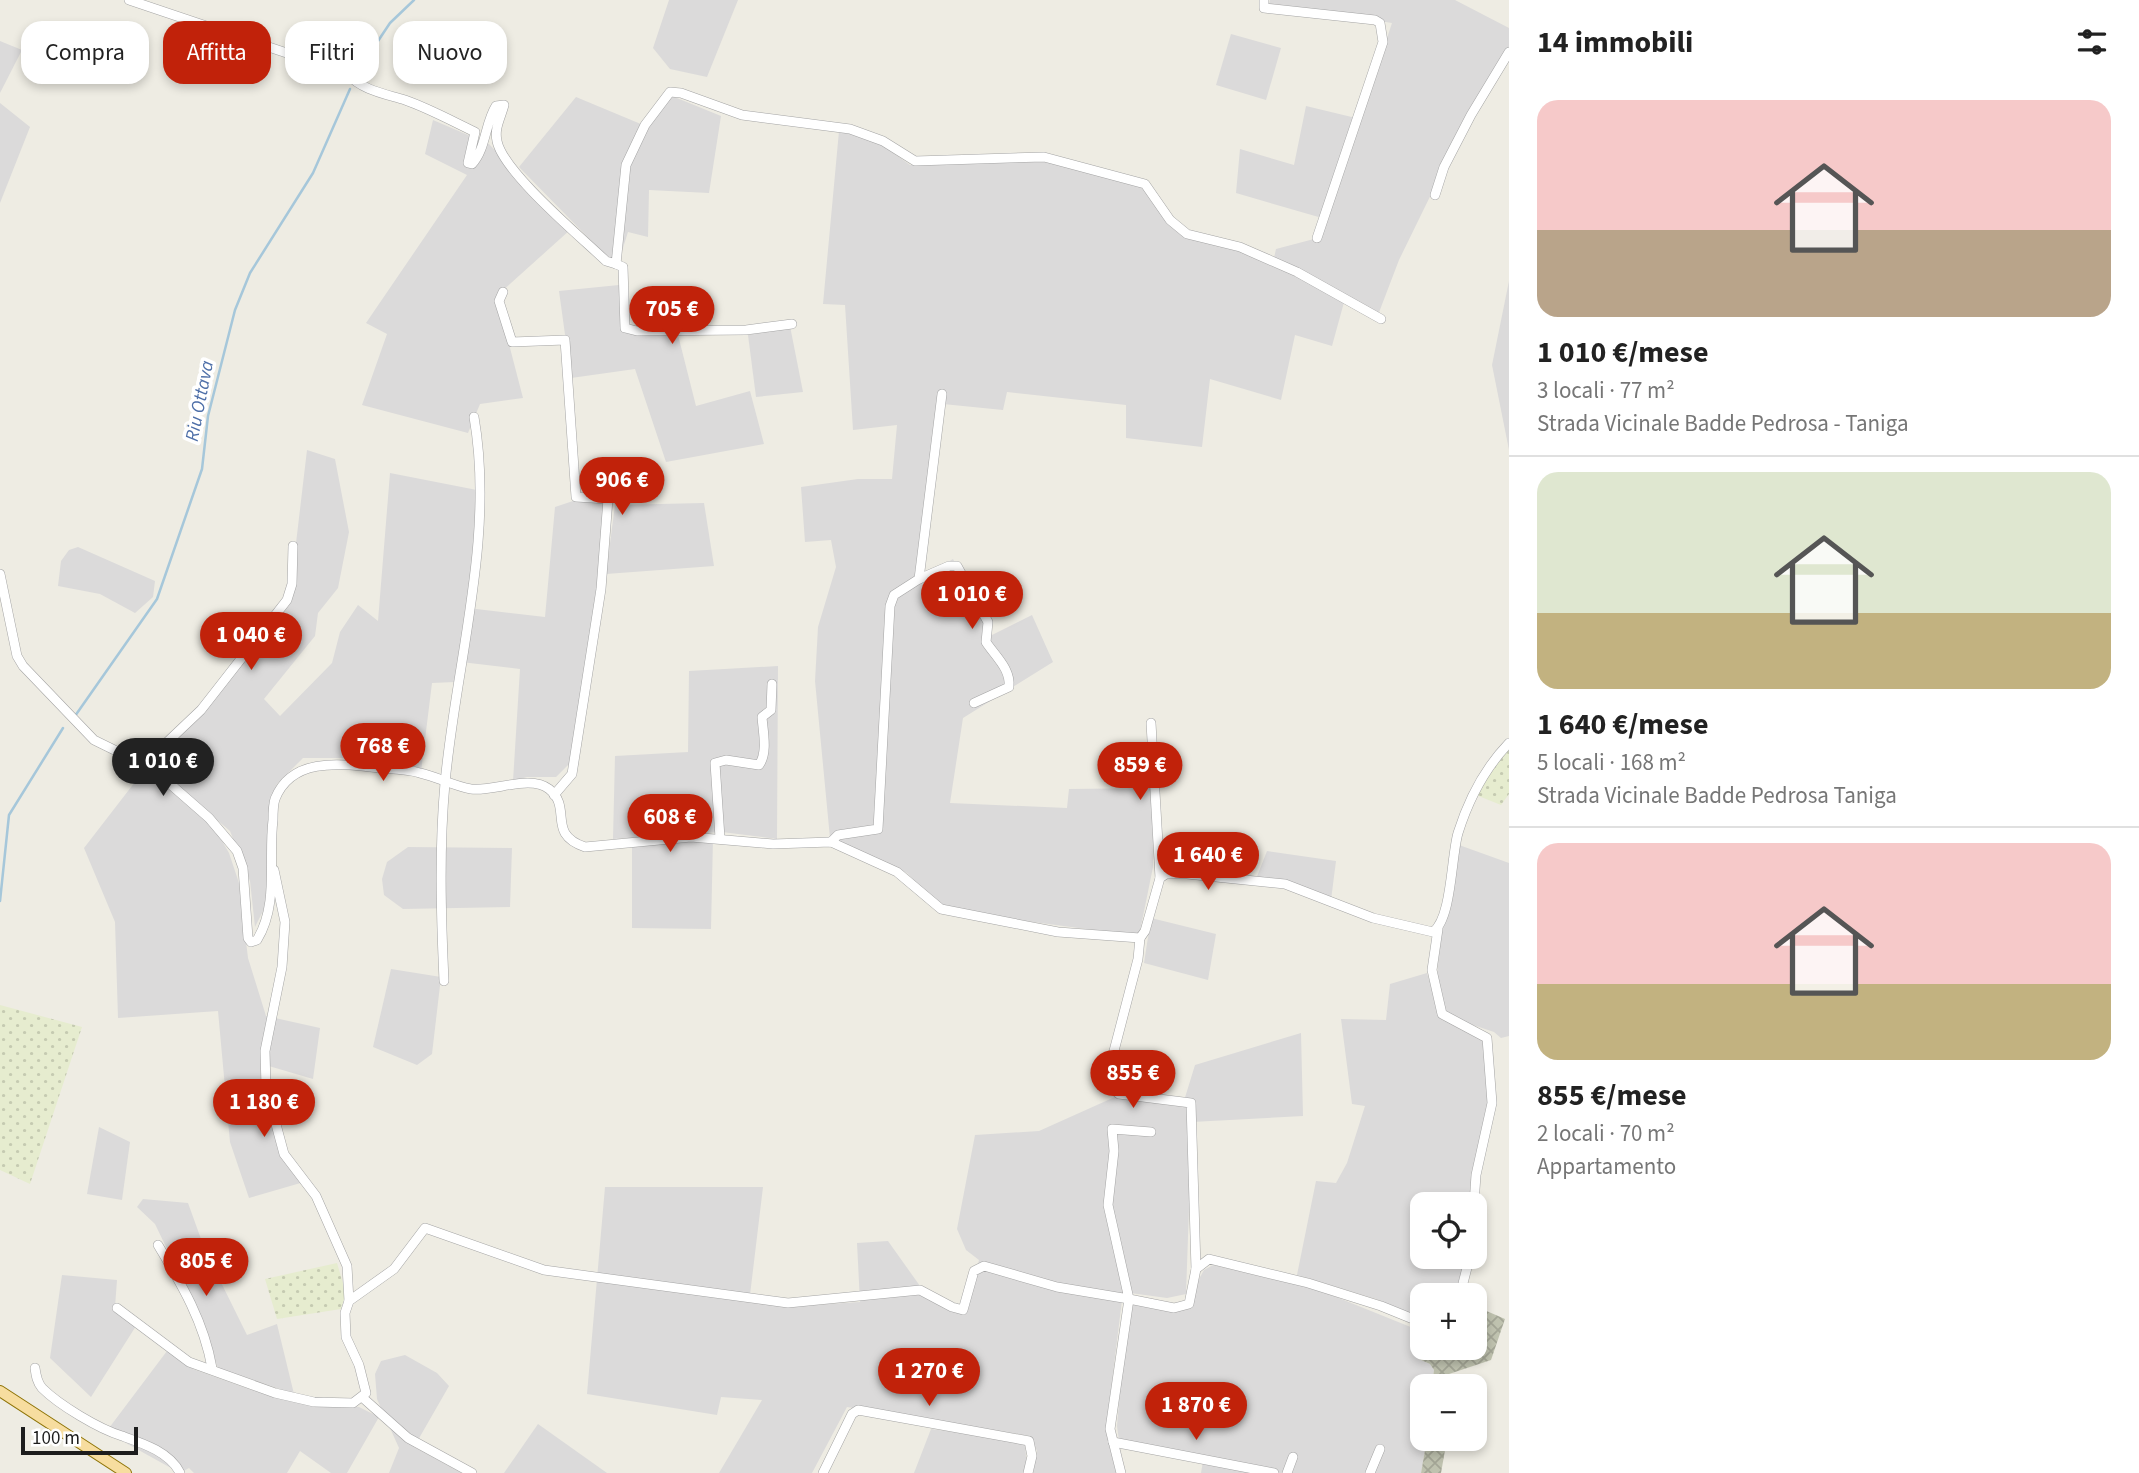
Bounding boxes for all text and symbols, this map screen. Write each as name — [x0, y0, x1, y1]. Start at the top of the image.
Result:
chip: Compra — [21, 21, 149, 84]
chip: Affitta — [163, 21, 271, 84]
chip: Filtri — [285, 21, 379, 84]
chip: Nuovo — [393, 21, 507, 84]
text: 14 immobili — [1537, 21, 1693, 64]
icon: filters — [2073, 23, 2111, 61]
icon: home — [1761, 145, 1887, 271]
pin: 705 € — [623, 286, 721, 346]
text: 705 € — [645, 292, 699, 325]
text: 1 010 €/mese — [1537, 331, 1708, 374]
water label: Riu Ottava — [179, 358, 221, 444]
text: 3 locali · 77 m² — [1537, 374, 1675, 407]
text: Strada Vicinale Badde Pedrosa - Taniga — [1537, 407, 1909, 440]
pin: 906 € — [573, 458, 671, 517]
text: 906 € — [595, 463, 649, 496]
icon: home — [1761, 517, 1887, 643]
pin: 1 010 € — [907, 572, 1037, 631]
text: 1 010 € — [937, 577, 1007, 610]
pin: 1 040 € — [186, 612, 316, 672]
text: 1 040 € — [216, 618, 286, 651]
text: 1 640 €/mese — [1537, 703, 1708, 746]
pin: 768 € — [334, 724, 432, 783]
text: 768 € — [356, 729, 410, 762]
pin: 1 010 € — [98, 738, 228, 798]
pin: 859 € — [1091, 742, 1189, 802]
text: 1 010 € — [128, 744, 198, 777]
text: 5 locali · 168 m² — [1537, 746, 1686, 779]
text: 859 € — [1113, 748, 1167, 781]
text: Strada Vicinale Badde Pedrosa Taniga — [1537, 779, 1897, 812]
pin: 608 € — [621, 794, 719, 854]
text: 608 € — [643, 800, 697, 833]
pin: 1 640 € — [1143, 832, 1273, 892]
text: 1 640 € — [1173, 838, 1243, 871]
icon: home — [1761, 888, 1887, 1014]
pin: 855 € — [1084, 1050, 1182, 1110]
text: 855 € — [1106, 1056, 1160, 1089]
text: 855 €/mese — [1537, 1074, 1687, 1117]
pin: 1 180 € — [199, 1080, 329, 1139]
text: 1 180 € — [229, 1085, 299, 1118]
text: 2 locali · 70 m² — [1537, 1117, 1675, 1150]
text: Appartamento — [1537, 1150, 1676, 1183]
map controls — [1410, 1192, 1487, 1451]
button: locate — [1410, 1192, 1487, 1269]
pin: 805 € — [157, 1238, 255, 1298]
text: 805 € — [179, 1244, 233, 1277]
button: + — [1410, 1283, 1487, 1360]
pin: 1 270 € — [864, 1348, 994, 1408]
text: 1 270 € — [894, 1354, 964, 1387]
button: − — [1410, 1374, 1487, 1451]
pin: 1 870 € — [1131, 1382, 1261, 1442]
text: 1 870 € — [1161, 1388, 1231, 1421]
scale bar — [21, 1424, 138, 1456]
text: 100 m — [32, 1425, 80, 1452]

